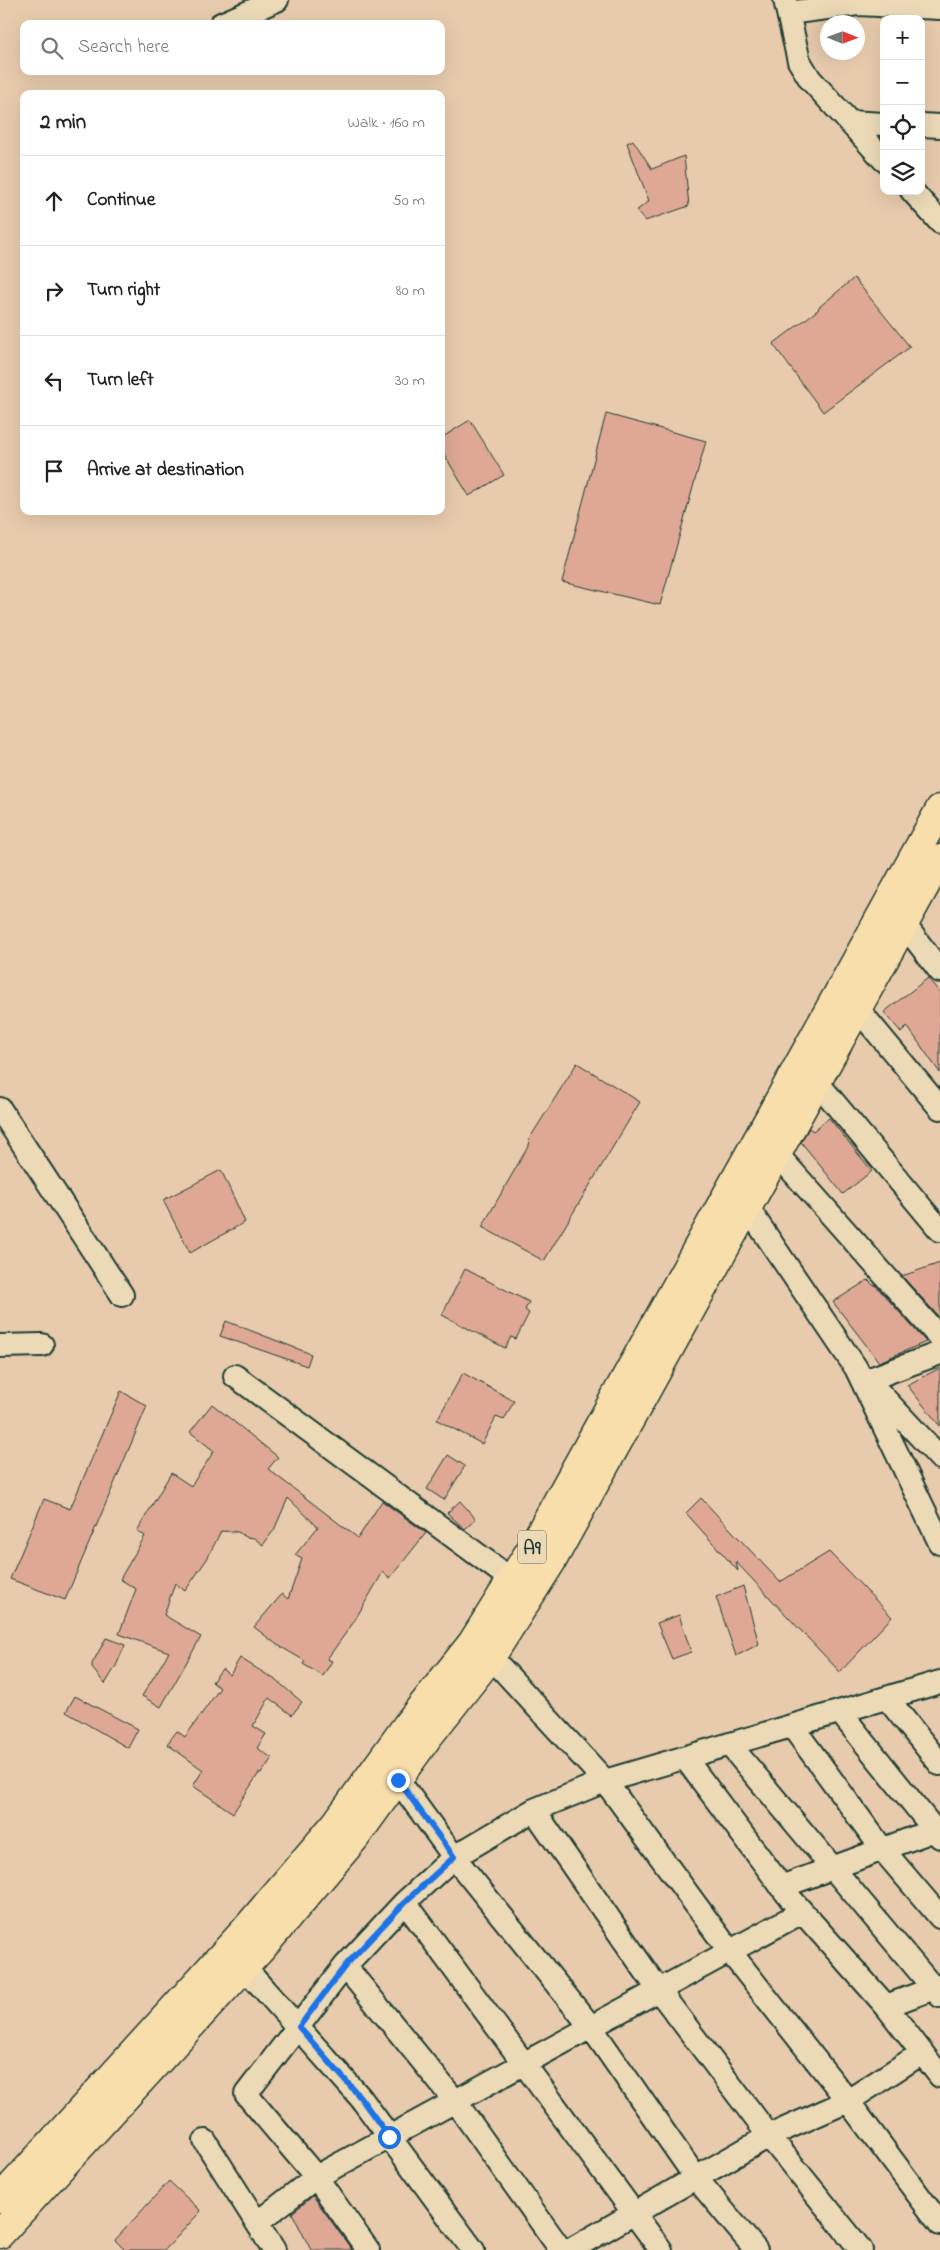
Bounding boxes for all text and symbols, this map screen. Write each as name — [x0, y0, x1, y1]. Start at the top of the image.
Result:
north arrow — [820, 15, 865, 60]
map controls — [880, 15, 925, 195]
button: + — [880, 15, 925, 60]
search box — [20, 20, 445, 75]
icon: search — [38, 34, 66, 62]
text: Search here — [78, 34, 169, 61]
button: − — [880, 60, 925, 105]
button: locate — [880, 105, 925, 150]
text: 2 min — [40, 108, 86, 138]
text: Walk · 160 m — [347, 111, 425, 135]
button: layers — [880, 150, 925, 195]
icon: ahead — [40, 187, 68, 215]
text: Continue — [87, 187, 155, 214]
text: 50 m — [393, 189, 425, 213]
icon: right — [40, 277, 68, 305]
text: Turn right — [87, 277, 160, 304]
text: 80 m — [396, 279, 425, 303]
icon: left — [40, 367, 68, 395]
text: Turn left — [87, 367, 154, 394]
text: 30 m — [395, 369, 425, 393]
icon: arrive — [40, 457, 68, 485]
text: Arrive at destination — [87, 457, 244, 484]
road number: A9 — [518, 1530, 546, 1564]
route end — [387, 1769, 410, 1792]
route start — [378, 2126, 401, 2149]

